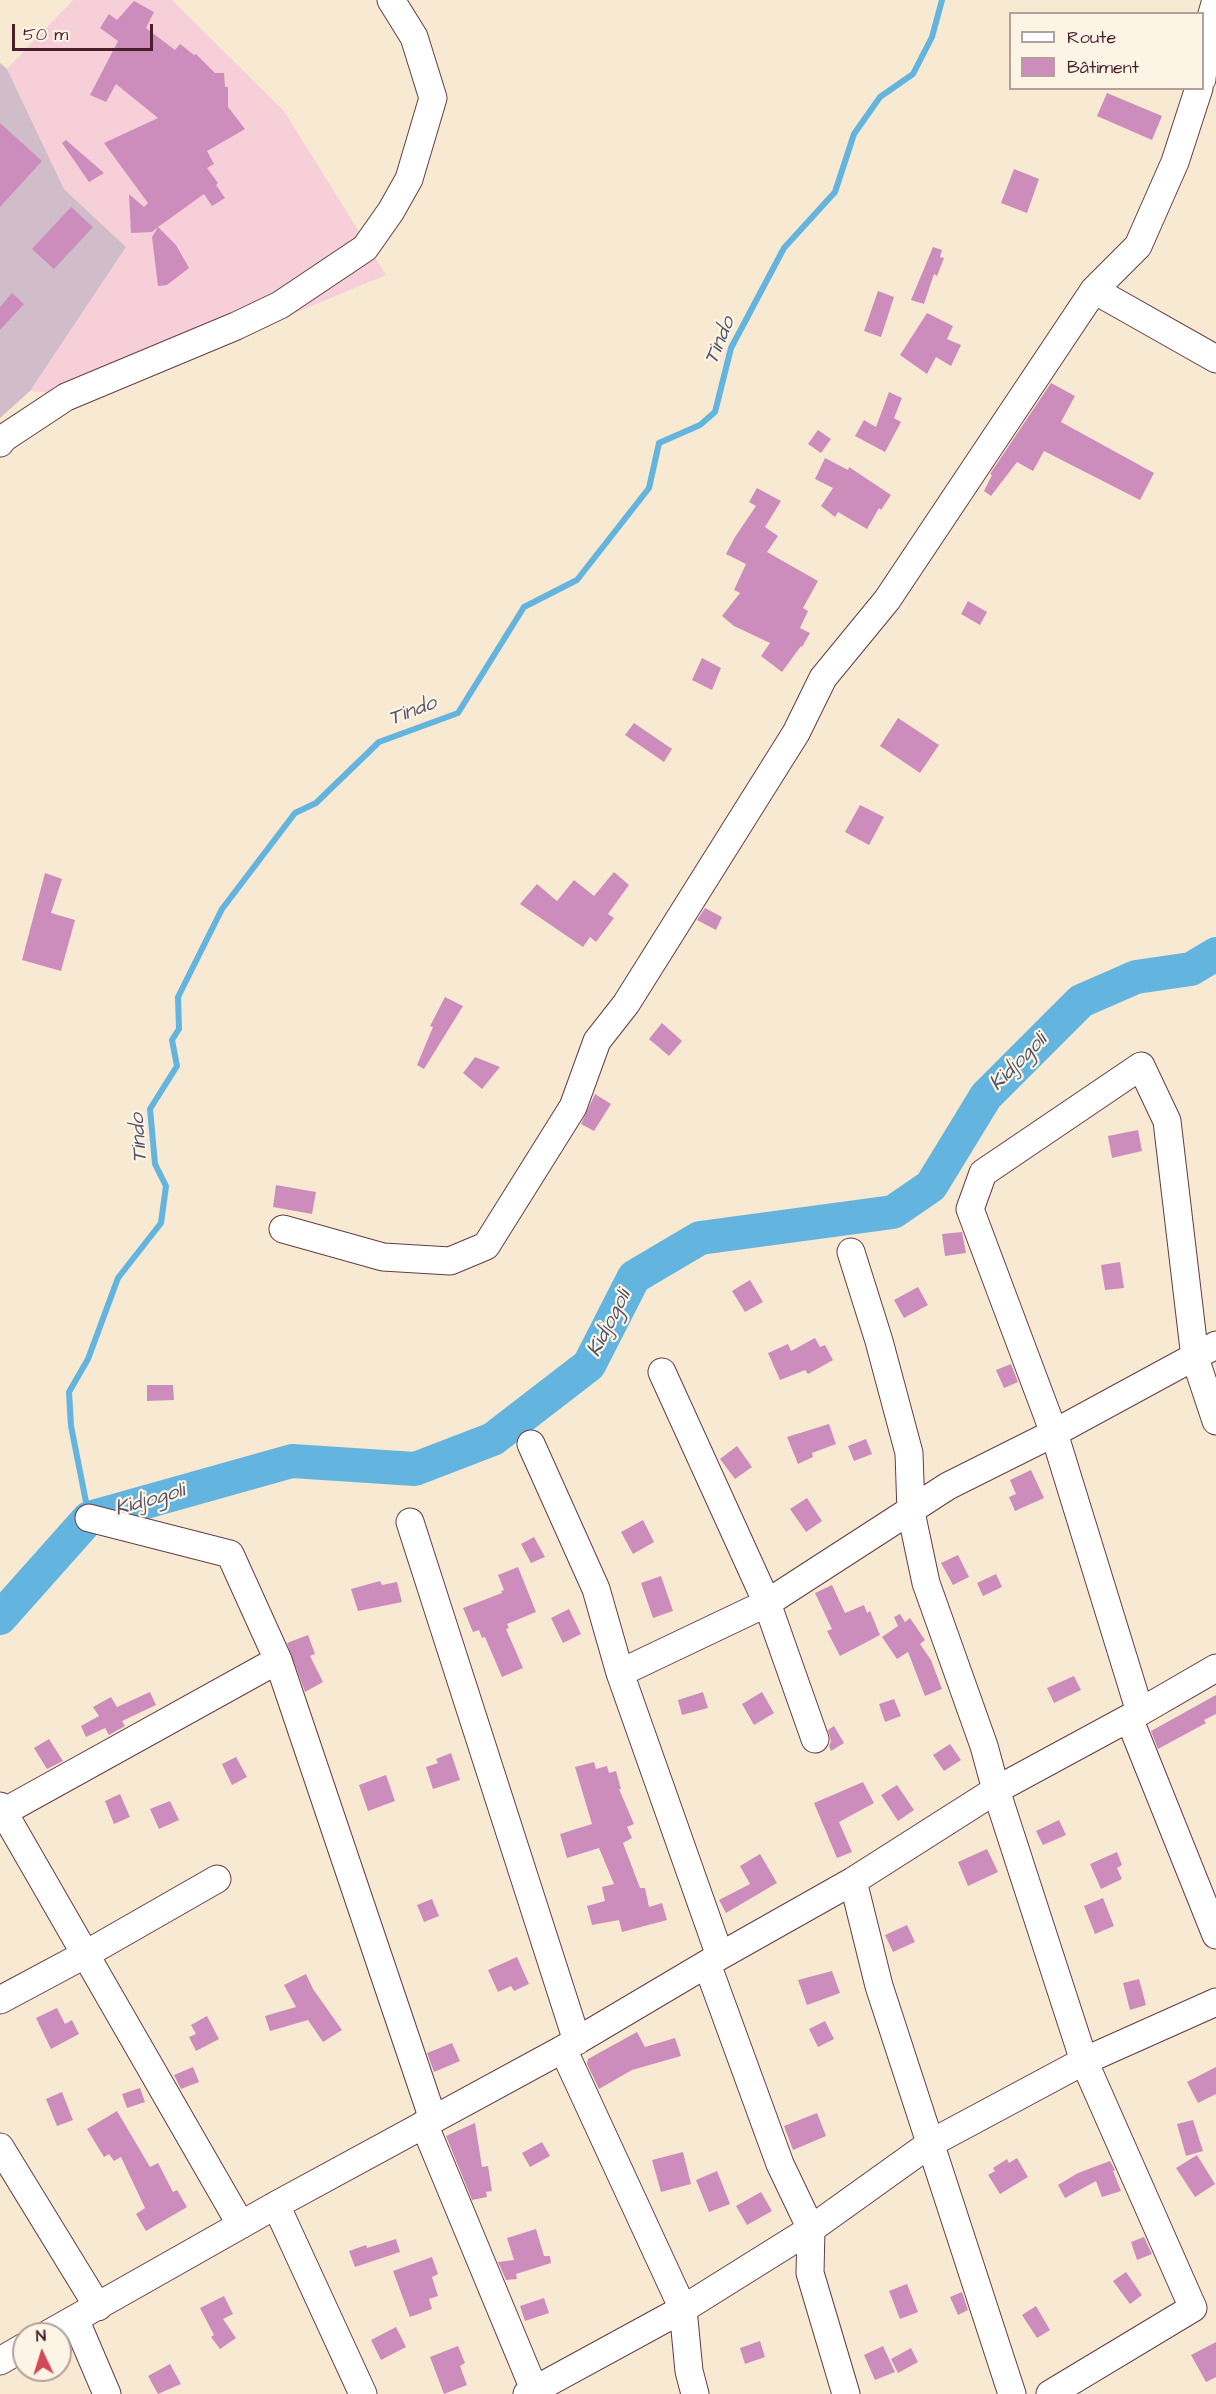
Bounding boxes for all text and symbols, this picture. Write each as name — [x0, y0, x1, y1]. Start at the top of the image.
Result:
scale bar — [15, 12, 156, 50]
legend — [1009, 12, 1204, 90]
text: 50 m — [23, 22, 68, 47]
text: Route — [1067, 25, 1116, 50]
text: Bâtiment — [1067, 55, 1139, 80]
water label: Tindo — [700, 313, 742, 369]
water label: Tindo — [385, 691, 441, 733]
water label: Kidjogoli — [985, 1029, 1053, 1097]
water label: Tindo — [126, 1113, 154, 1163]
water label: Kidjogoli — [583, 1287, 637, 1361]
water label: Kidjogoli — [112, 1479, 188, 1523]
north arrow — [12, 2322, 72, 2382]
text: N — [35, 2325, 47, 2347]

